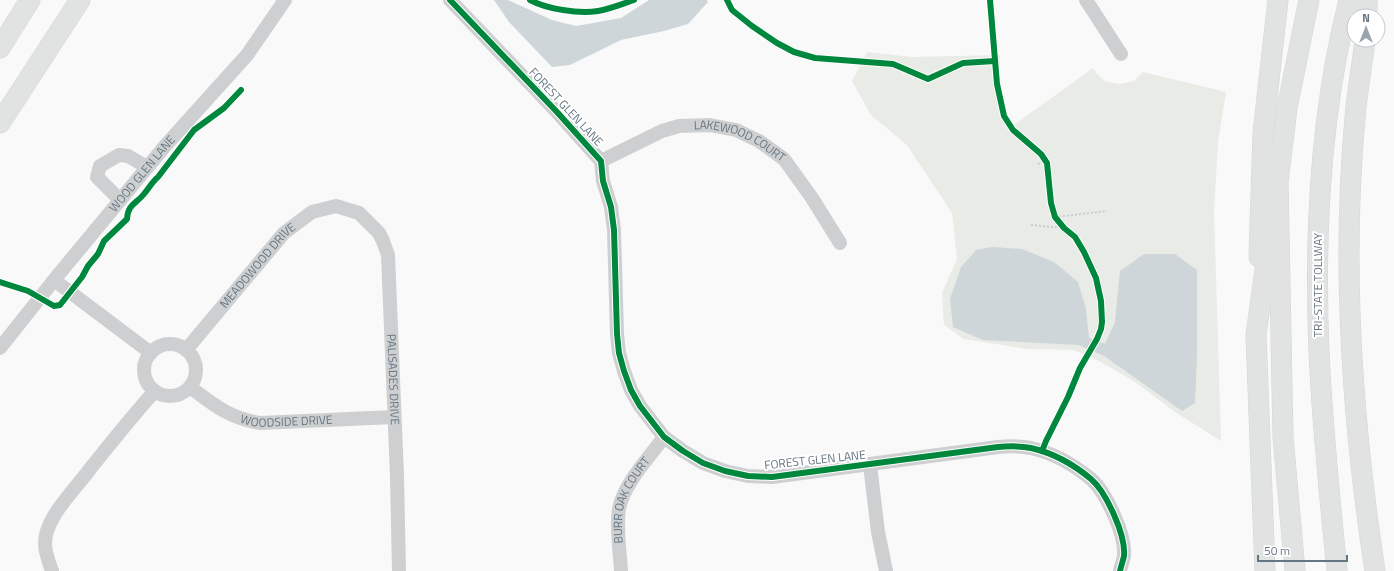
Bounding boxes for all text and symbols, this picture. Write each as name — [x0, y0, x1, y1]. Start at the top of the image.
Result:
north arrow — [1346, 8, 1386, 48]
text: N — [1362, 10, 1370, 26]
street label: FOREST GLEN LANE — [525, 63, 608, 151]
street label: LAKEWOOD COURT — [694, 115, 790, 167]
street label: WOOD GLEN LANE — [104, 130, 180, 216]
street label: MEADOWOOD DRIVE — [215, 217, 300, 312]
street label: TRI-STATE TOLLWAY — [1308, 232, 1327, 337]
street label: PALISADES DRIVE — [382, 333, 405, 426]
street label: WOODSIDE DRIVE — [238, 409, 333, 432]
street label: FOREST GLEN LANE — [763, 445, 867, 474]
street label: BURR OAK COURT — [608, 452, 655, 544]
scale bar — [1258, 537, 1347, 563]
text: 50 m — [1264, 541, 1290, 560]

